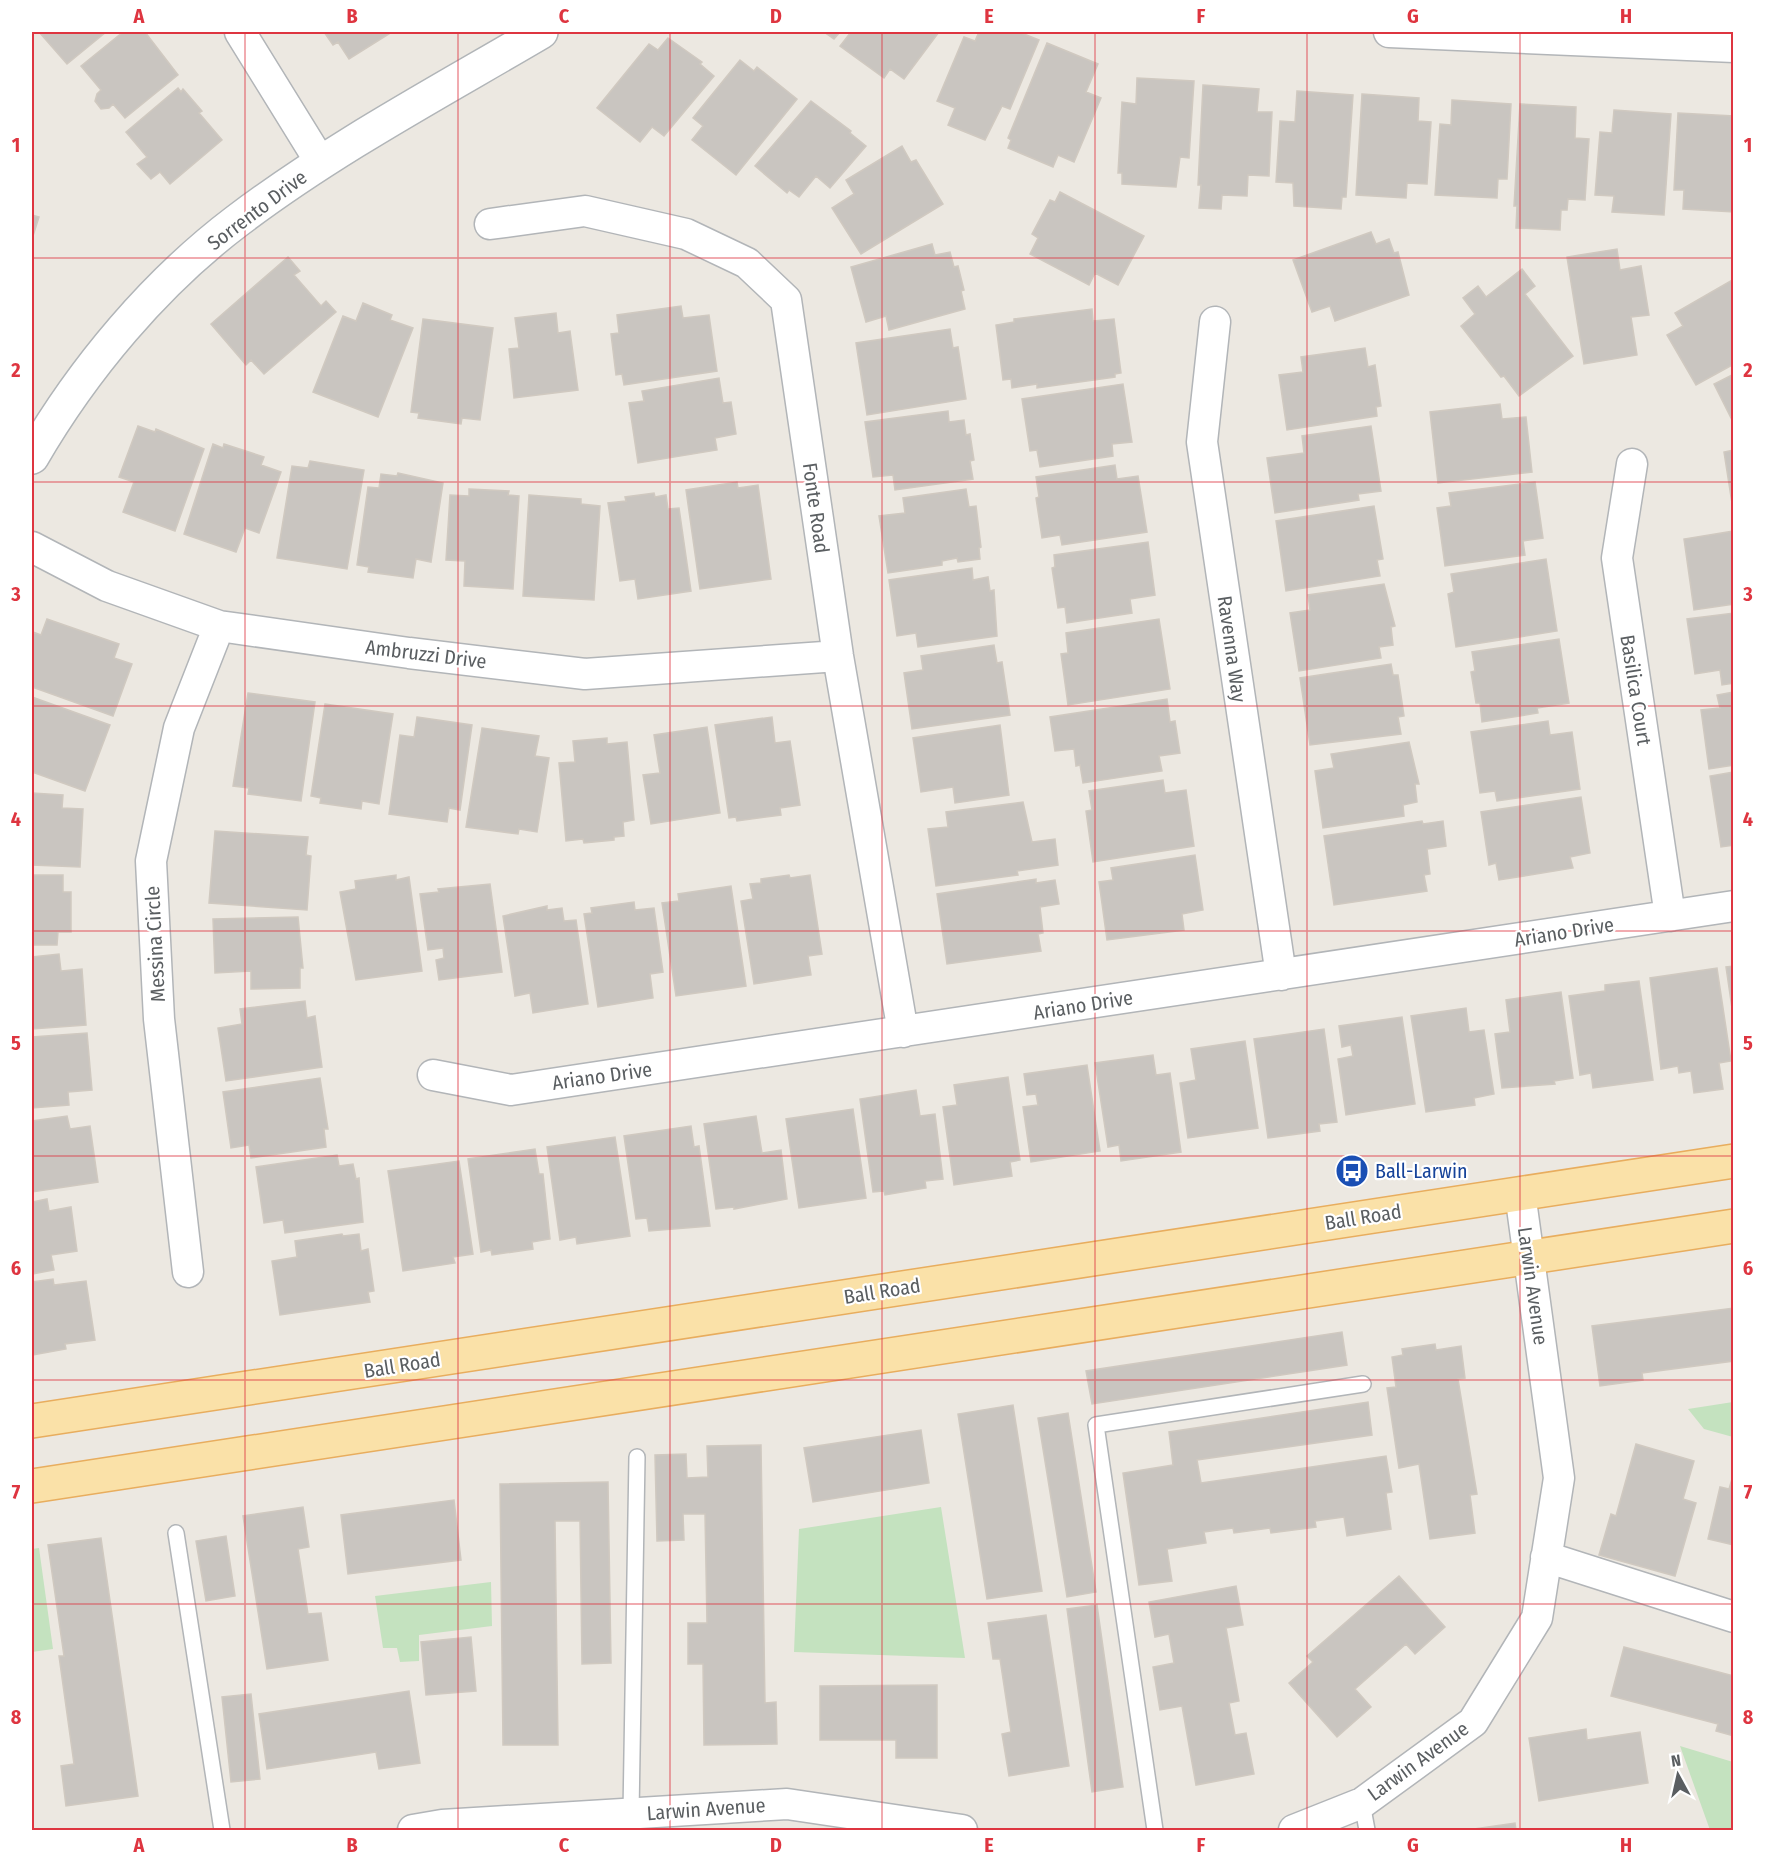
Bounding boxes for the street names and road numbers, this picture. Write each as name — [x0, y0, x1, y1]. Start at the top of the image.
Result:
street label: Sorrento Drive — [203, 165, 311, 255]
street label: Fonte Road — [798, 461, 834, 555]
street label: Ravenna Way — [1213, 594, 1251, 704]
street label: Basilica Court — [1615, 633, 1657, 747]
street label: Ambruzzi Drive — [364, 635, 488, 673]
street label: Messina Circle — [140, 885, 170, 1003]
street label: Ariano Drive — [1513, 912, 1615, 952]
street label: Ariano Drive — [1032, 985, 1134, 1025]
street label: Ariano Drive — [551, 1057, 653, 1095]
street label: Ball Road — [1323, 1199, 1403, 1235]
street label: Larwin Avenue — [1513, 1225, 1553, 1347]
street label: Ball Road — [842, 1273, 922, 1309]
street label: Ball Road — [362, 1347, 442, 1383]
street label: Larwin Avenue — [1363, 1716, 1473, 1806]
street label: Larwin Avenue — [646, 1793, 766, 1825]

